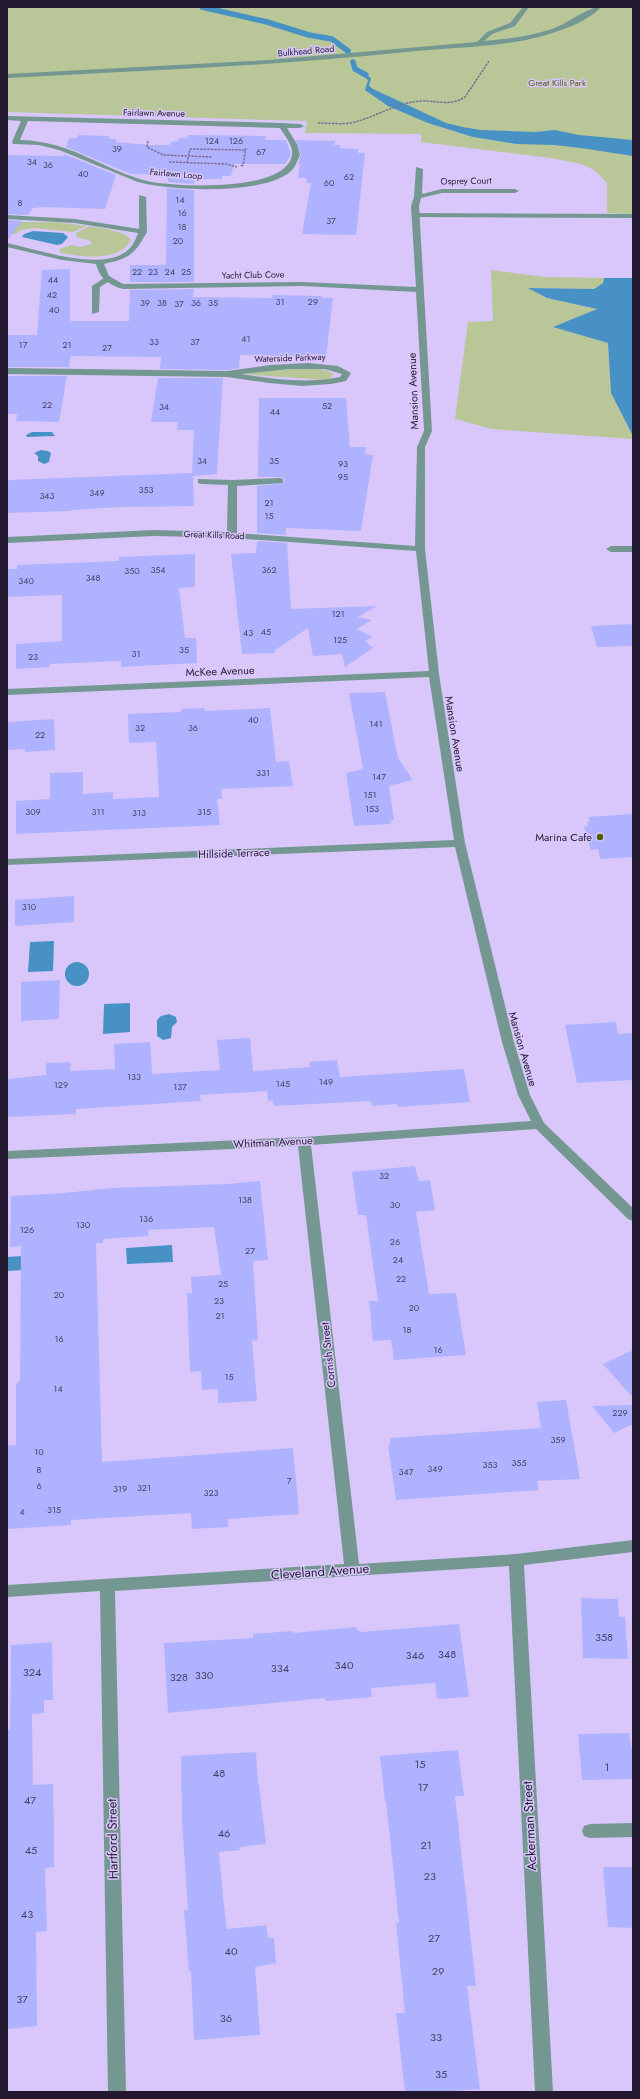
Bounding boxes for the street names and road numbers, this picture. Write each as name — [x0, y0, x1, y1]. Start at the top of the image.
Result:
street label: Bulkhead Road — [277, 42, 335, 59]
street label: Fairlawn Avenue — [123, 105, 185, 120]
street label: Fairlawn Loop — [149, 165, 203, 182]
street label: Osprey Court — [440, 174, 492, 187]
street label: Yacht Club Cove — [222, 267, 285, 282]
street label: Waterside Parkway — [254, 350, 326, 365]
street label: Mansion Avenue — [404, 352, 422, 430]
street label: Great Kills Road — [183, 527, 245, 542]
street label: McKee Avenue — [185, 662, 255, 680]
street label: Mansion Avenue — [441, 695, 469, 773]
street label: Hillside Terrace — [198, 844, 270, 862]
street label: Mansion Avenue — [505, 1010, 541, 1088]
street label: Whitman Avenue — [233, 1132, 313, 1152]
street label: Cornish Street — [317, 1321, 339, 1389]
street label: Cleveland Avenue — [270, 1559, 370, 1584]
street label: Ackerman Street — [518, 1780, 541, 1871]
street label: Hartford Street — [102, 1798, 123, 1880]

